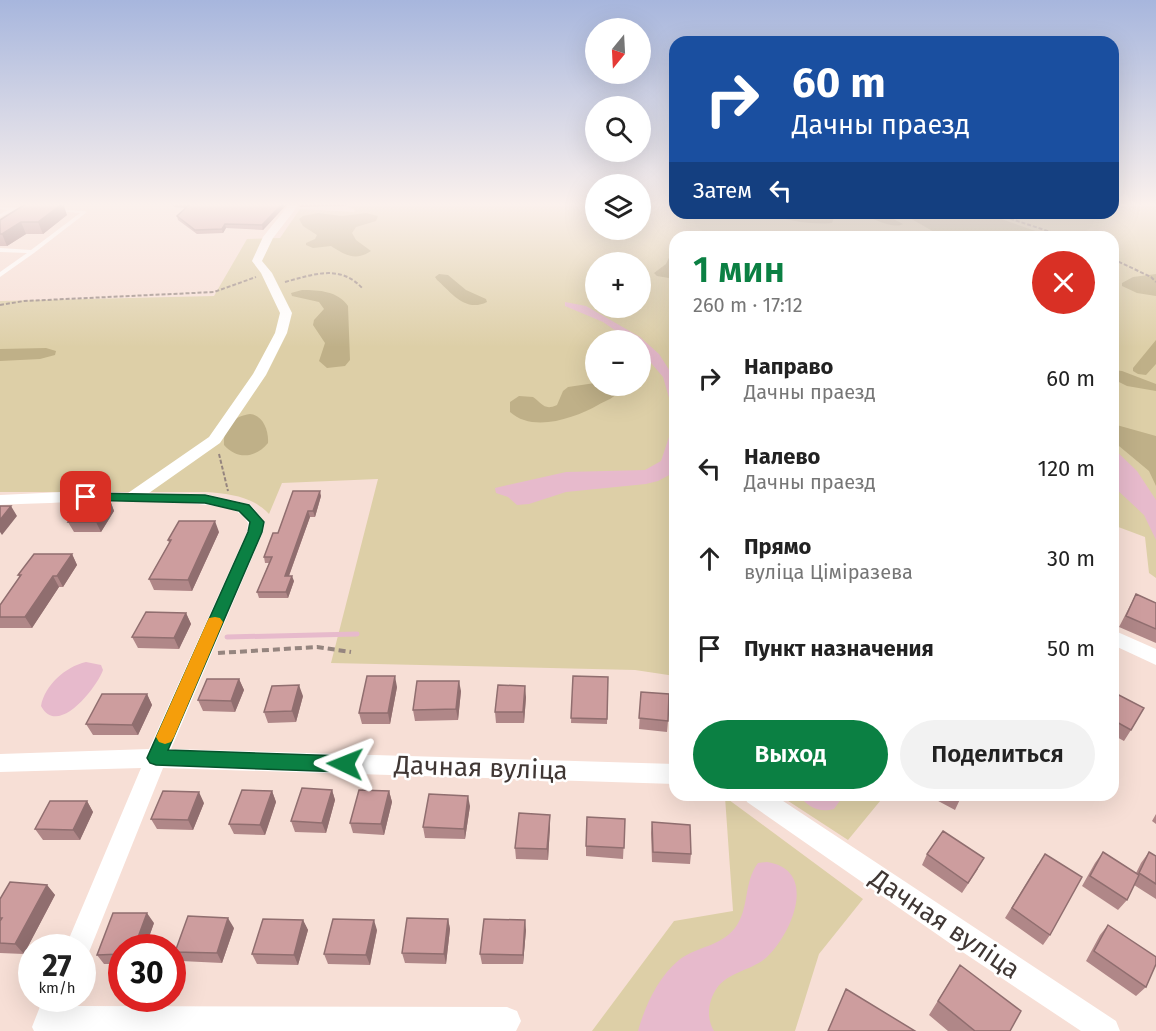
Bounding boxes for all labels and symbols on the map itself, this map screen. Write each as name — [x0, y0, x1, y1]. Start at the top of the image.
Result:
north arrow — [585, 18, 651, 84]
pin — [60, 471, 111, 522]
position arrow — [313, 732, 377, 796]
street label: Дачная вуліца — [393, 749, 568, 787]
street label: Дачная вуліца — [864, 862, 1026, 985]
speed limit sign: 30 — [108, 934, 186, 1012]

